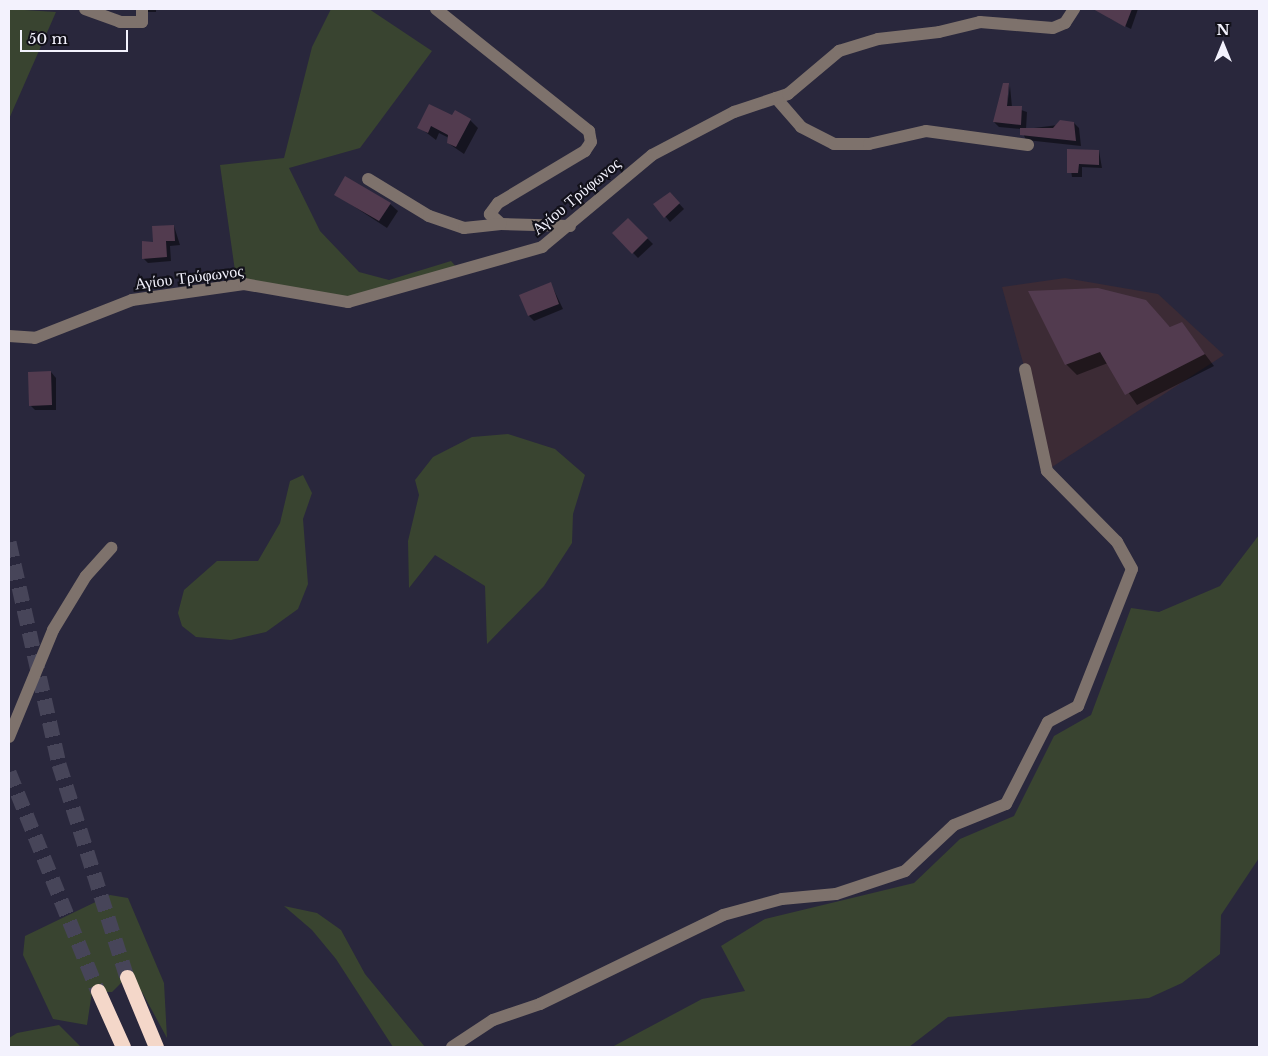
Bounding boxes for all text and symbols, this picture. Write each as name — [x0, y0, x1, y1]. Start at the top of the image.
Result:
scale bar — [22, 20, 130, 52]
north arrow — [1198, 20, 1248, 70]
text: N — [1216, 21, 1230, 39]
text: 50 m — [28, 29, 68, 48]
street label: Αγίου Τρύφωνος — [528, 153, 624, 239]
street label: Αγίου Τρύφωνος — [134, 261, 244, 293]

